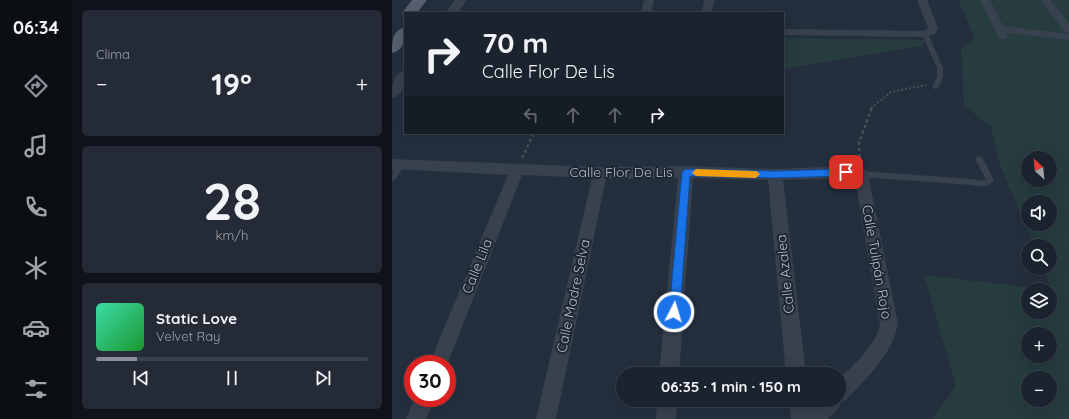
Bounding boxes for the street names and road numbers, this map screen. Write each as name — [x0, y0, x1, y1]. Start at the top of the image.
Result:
street label: Calle Flor De Lis — [569, 163, 673, 181]
street label: Calle Tulipán Rojo — [858, 204, 896, 320]
street label: Calle Azalea — [772, 234, 798, 314]
street label: Calle Lila — [458, 236, 496, 296]
street label: Calle Madre Selva — [552, 238, 594, 354]

